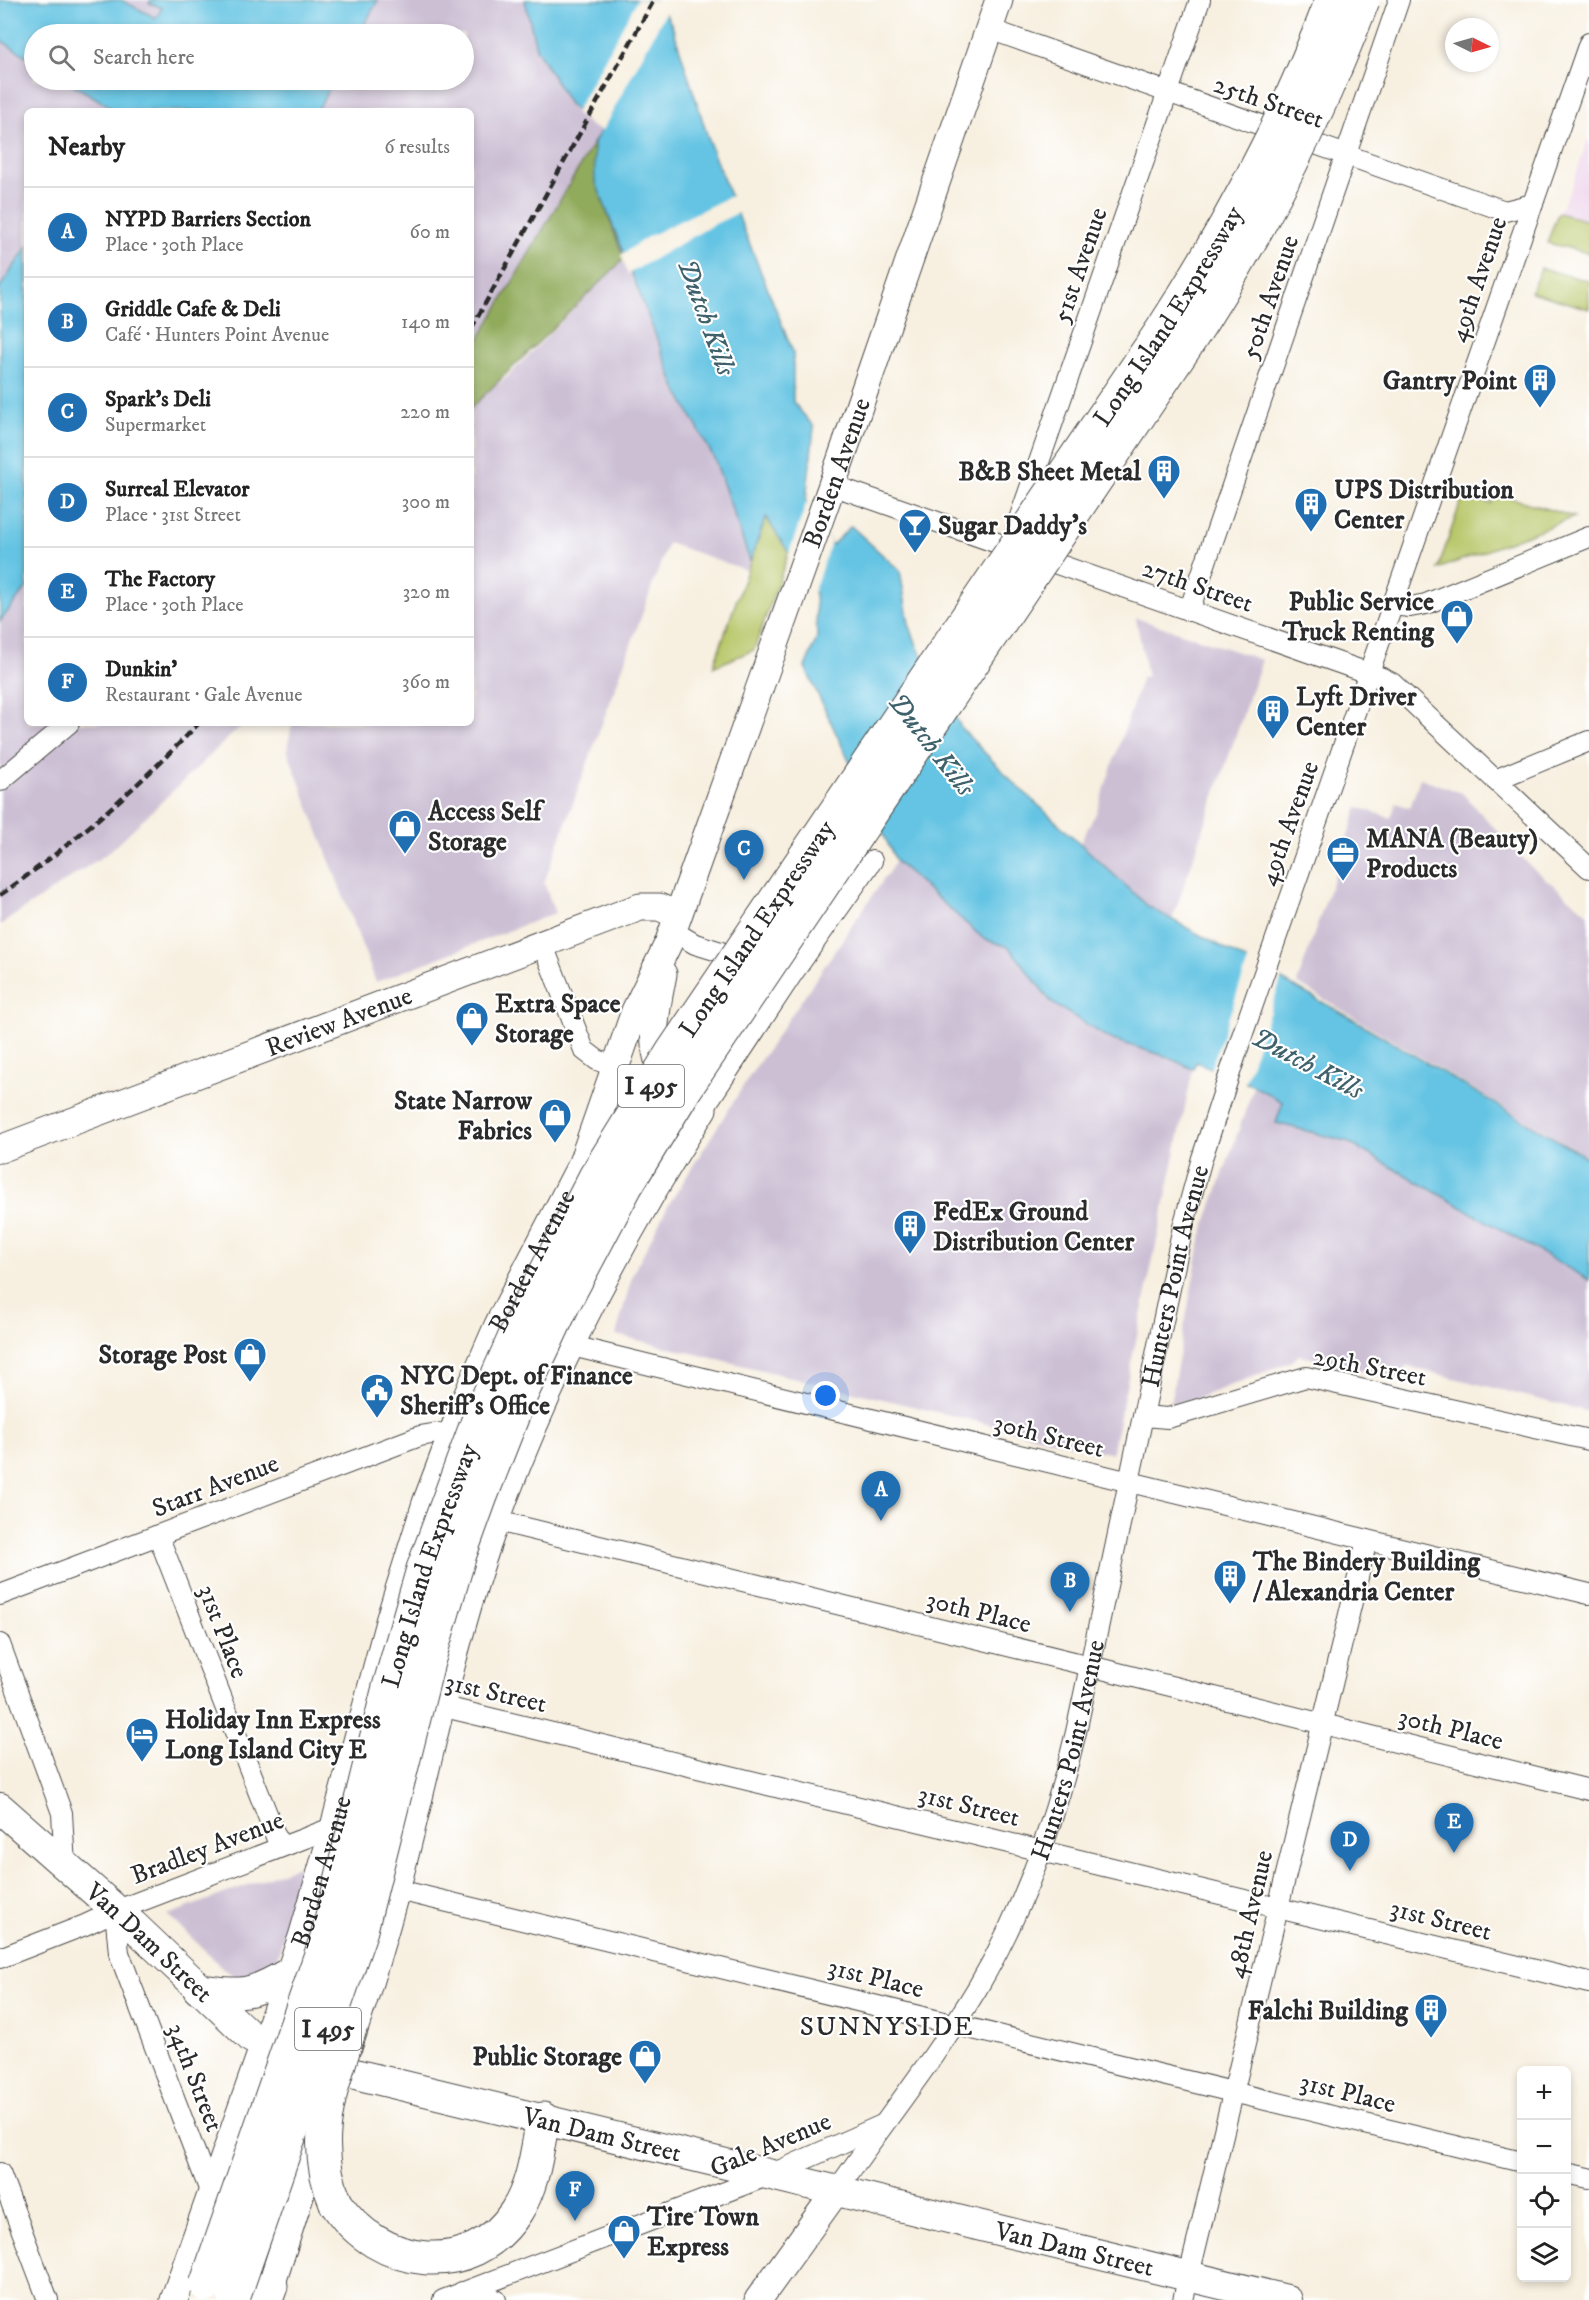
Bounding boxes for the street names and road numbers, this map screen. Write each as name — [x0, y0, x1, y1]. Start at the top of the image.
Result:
street label: 25th Street — [1209, 68, 1328, 137]
street label: Long Island Expressway — [1086, 200, 1252, 433]
street label: 51st Avenue — [1045, 203, 1116, 328]
street label: 49th Avenue — [1442, 212, 1515, 347]
street label: 50th Avenue — [1234, 231, 1307, 364]
street label: Borden Avenue — [796, 394, 879, 552]
street label: 27th Street — [1138, 552, 1257, 621]
street label: 49th Avenue — [1252, 757, 1327, 890]
street label: Long Island Expressway — [672, 814, 843, 1044]
street label: Review Avenue — [261, 980, 417, 1065]
road number: I 495 — [618, 1065, 684, 1107]
street label: Hunters Point Avenue — [1135, 1162, 1217, 1390]
street label: Borden Avenue — [482, 1184, 583, 1338]
street label: 29th Street — [1310, 1340, 1429, 1395]
street label: 30th Street — [990, 1407, 1107, 1466]
street label: Long Island Expressway — [375, 1439, 486, 1692]
street label: Starr Avenue — [148, 1447, 283, 1526]
street label: 31st Place — [190, 1580, 255, 1683]
street label: 30th Place — [923, 1583, 1035, 1641]
street label: Hunters Point Avenue — [1024, 1637, 1113, 1865]
street label: 31st Street — [442, 1666, 550, 1721]
street label: 30th Place — [1395, 1700, 1507, 1758]
street label: 31st Street — [915, 1778, 1023, 1835]
street label: Borden Avenue — [284, 1792, 360, 1953]
street label: Bradley Avenue — [126, 1804, 289, 1893]
street label: 48th Avenue — [1220, 1847, 1281, 1982]
street label: Van Dam Street — [77, 1875, 219, 2010]
street label: 31st Street — [1387, 1892, 1495, 1949]
street label: 31st Place — [824, 1951, 927, 2006]
road number: I 495 — [295, 2008, 361, 2050]
street label: 34th Street — [159, 2019, 230, 2137]
street label: 31st Place — [1296, 2066, 1399, 2121]
street label: Van Dam Street — [518, 2100, 685, 2171]
street label: Gale Avenue — [705, 2105, 836, 2186]
street label: Van Dam Street — [991, 2215, 1157, 2285]

